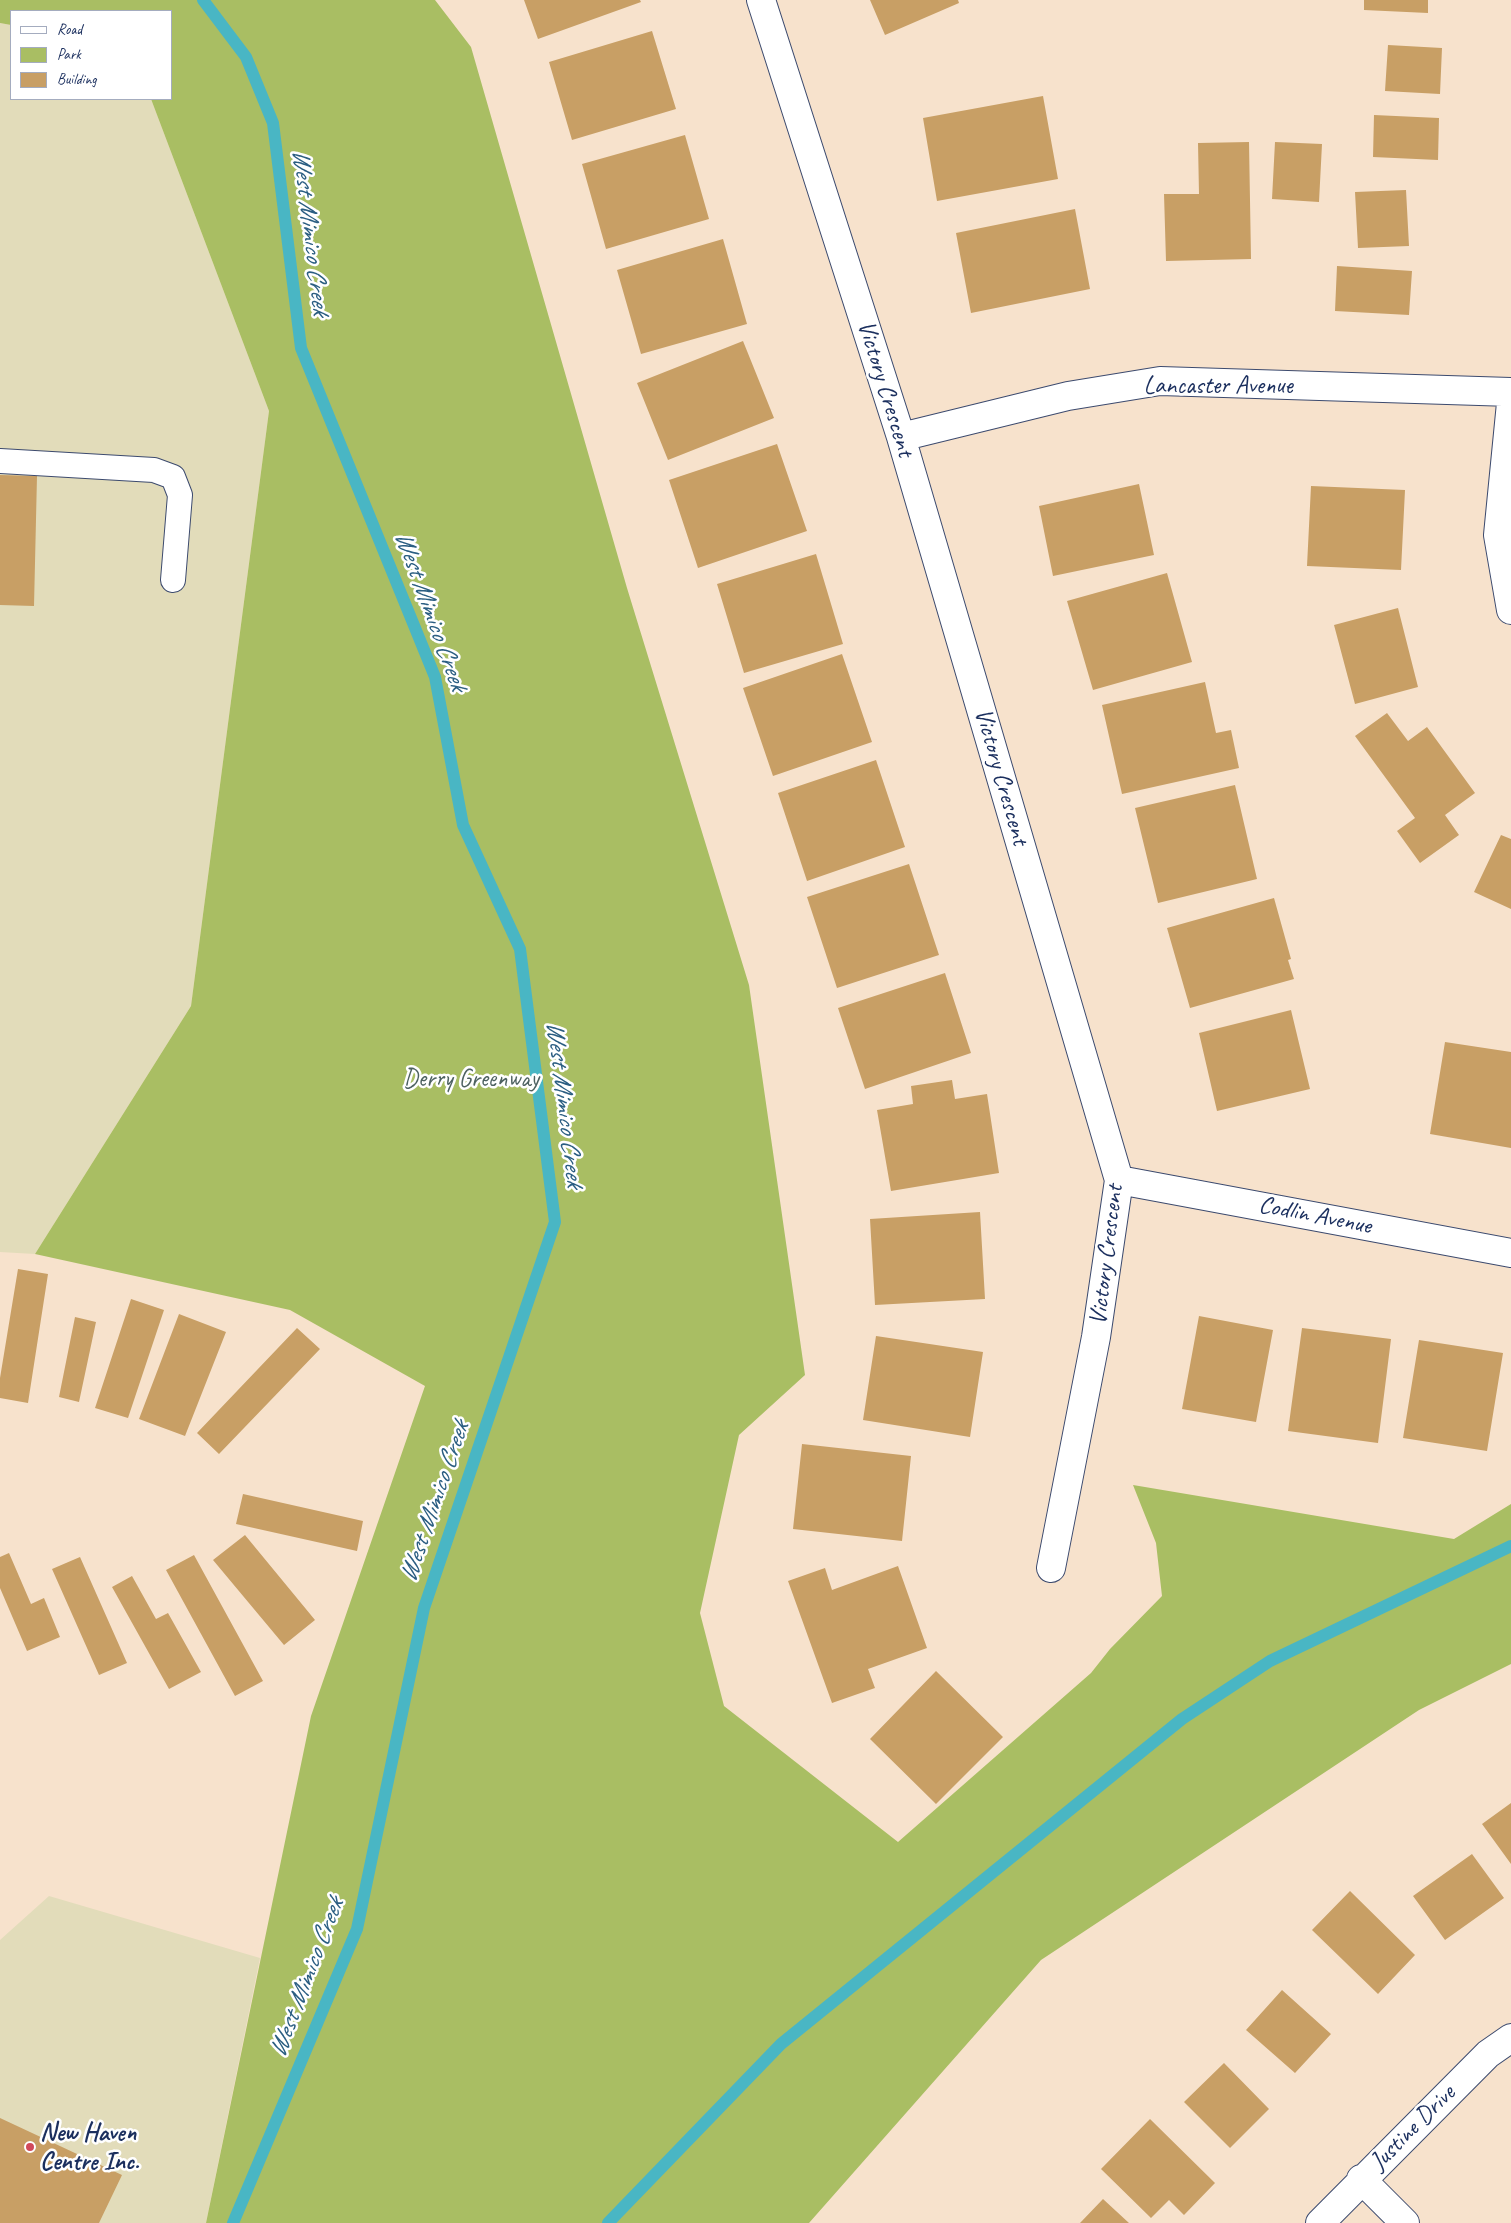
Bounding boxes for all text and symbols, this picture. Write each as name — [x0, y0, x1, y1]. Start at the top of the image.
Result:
legend — [10, 10, 172, 100]
text: Road — [57, 20, 82, 39]
text: Park — [57, 45, 81, 64]
text: Building — [57, 70, 96, 89]
water label: West Mimico Creek — [284, 147, 336, 317]
street label: Victory Crescent — [850, 317, 920, 461]
street label: Lancaster Avenue — [1143, 371, 1293, 401]
water label: West Mimico Creek — [387, 527, 473, 695]
street label: Victory Crescent — [967, 705, 1035, 849]
water label: West Mimico Creek — [538, 1019, 590, 1189]
park label: Derry Greenway — [403, 1064, 539, 1094]
street label: Victory Crescent — [1084, 1183, 1130, 1327]
street label: Codlin Avenue — [1256, 1190, 1374, 1242]
water label: West Mimico Creek — [393, 1418, 477, 1586]
water label: West Mimico Creek — [262, 1894, 352, 2062]
street label: Justine Drive — [1364, 2079, 1462, 2177]
place label: New Haven Centre Inc. — [40, 2118, 139, 2177]
marker: New Haven Centre Inc. — [24, 2141, 36, 2153]

